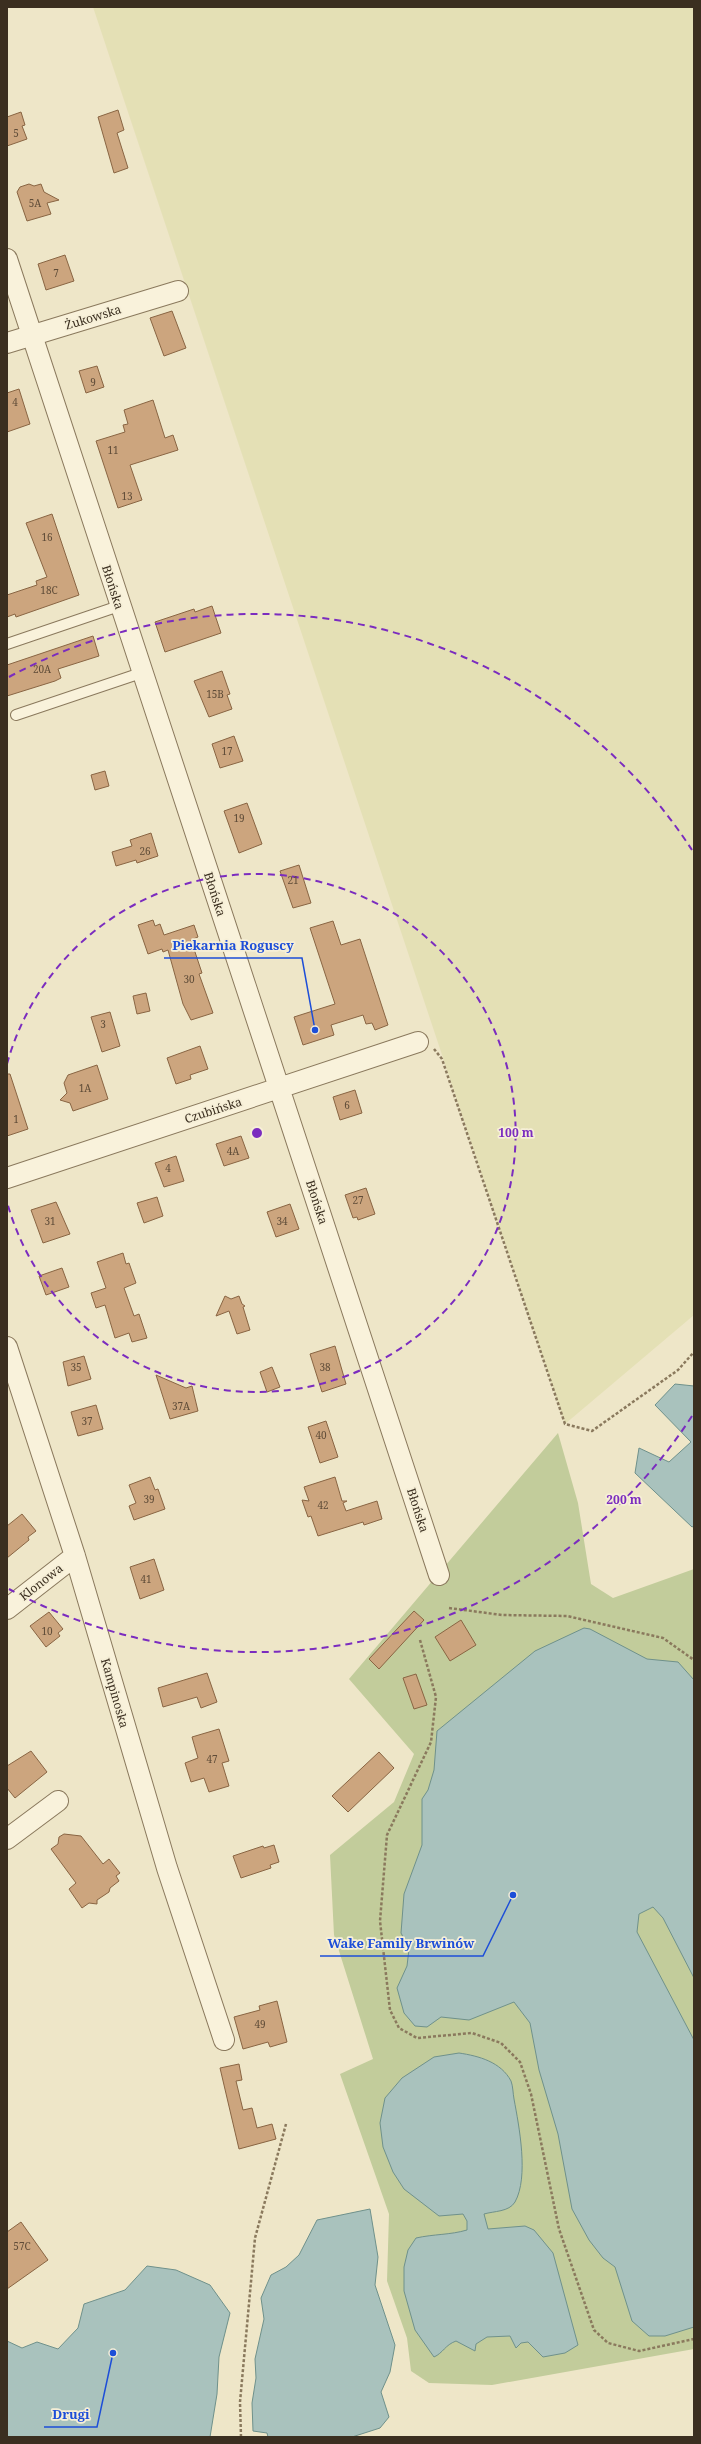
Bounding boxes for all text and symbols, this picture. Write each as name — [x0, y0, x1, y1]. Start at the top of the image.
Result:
house number: 5 — [13, 126, 19, 140]
house number: 5A — [29, 196, 42, 210]
house number: 7 — [53, 266, 59, 280]
street label: Żukowska — [63, 300, 123, 334]
house number: 9 — [90, 375, 96, 389]
house number: 4 — [12, 395, 18, 409]
house number: 11 — [107, 443, 119, 457]
house number: 13 — [121, 489, 133, 503]
house number: 16 — [41, 530, 53, 544]
street label: Błońska — [98, 563, 128, 612]
house number: 18C — [40, 583, 58, 597]
house number: 20A — [33, 662, 52, 676]
house number: 15B — [206, 687, 224, 701]
house number: 17 — [221, 744, 233, 758]
house number: 19 — [233, 811, 245, 825]
house number: 26 — [139, 844, 151, 858]
street label: Błońska — [200, 870, 230, 919]
house number: 21 — [287, 873, 299, 887]
callout: Piekarnia Roguscy — [164, 933, 302, 958]
text: Piekarnia Roguscy — [172, 936, 294, 954]
house number: 30 — [183, 972, 195, 986]
house number: 3 — [100, 1017, 106, 1031]
house number: 1A — [79, 1081, 92, 1095]
street label: Czubińska — [182, 1093, 244, 1127]
house number: 6 — [344, 1098, 350, 1112]
house number: 1 — [13, 1112, 19, 1126]
text: 100 m — [498, 1124, 534, 1141]
centre of rings — [250, 1126, 264, 1140]
house number: 4A — [227, 1144, 240, 1158]
house number: 4 — [165, 1161, 171, 1175]
street label: Błońska — [302, 1178, 332, 1227]
house number: 27 — [352, 1193, 364, 1207]
house number: 31 — [44, 1214, 56, 1228]
house number: 34 — [276, 1214, 288, 1228]
house number: 35 — [70, 1360, 82, 1374]
house number: 38 — [319, 1360, 331, 1374]
house number: 37A — [172, 1399, 191, 1413]
house number: 37 — [81, 1414, 93, 1428]
house number: 40 — [315, 1428, 327, 1442]
street label: Błońska — [403, 1486, 433, 1535]
text: 200 m — [606, 1491, 642, 1508]
house number: 39 — [143, 1492, 155, 1506]
house number: 42 — [317, 1498, 329, 1512]
street label: Klonowa — [16, 1560, 66, 1604]
house number: 41 — [140, 1572, 152, 1586]
house number: 10 — [41, 1624, 53, 1638]
street label: Kampinoska — [97, 1656, 133, 1730]
house number: 47 — [206, 1752, 218, 1766]
callout: Wake Family Brwinów — [320, 1931, 483, 1956]
text: Wake Family Brwinów — [328, 1934, 475, 1952]
house number: 49 — [254, 2017, 266, 2031]
house number: 57C — [13, 2239, 31, 2253]
callout: Drugi — [44, 2402, 97, 2427]
text: Drugi — [52, 2405, 90, 2423]

